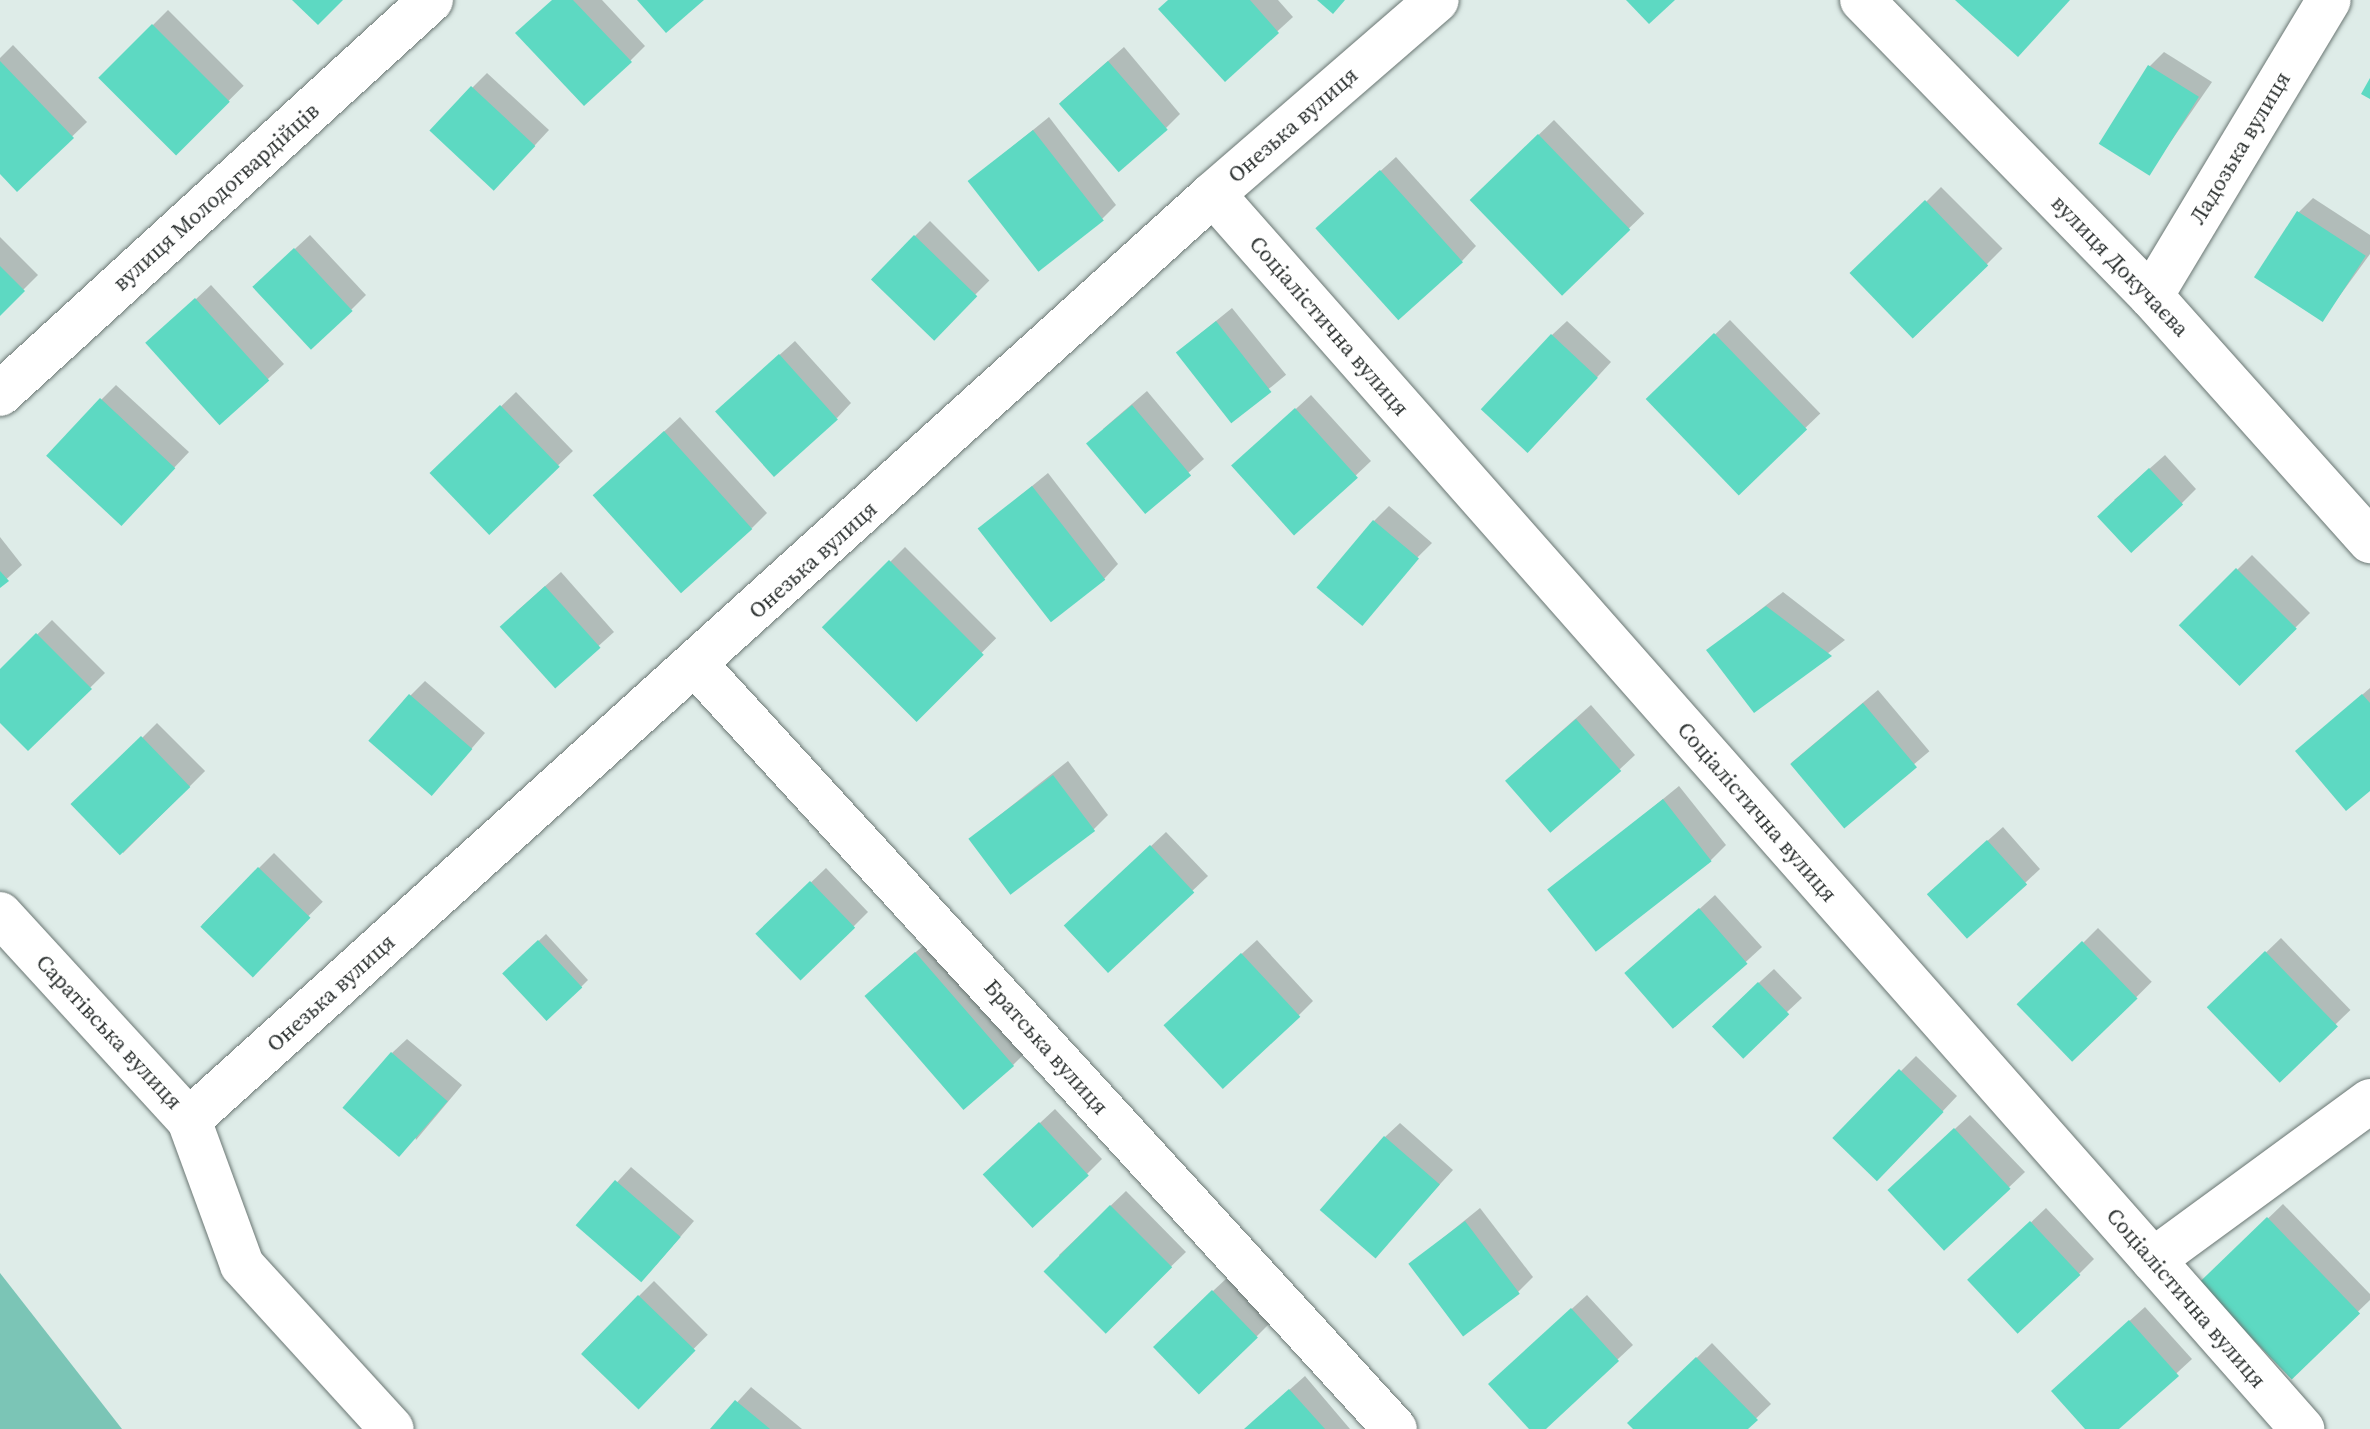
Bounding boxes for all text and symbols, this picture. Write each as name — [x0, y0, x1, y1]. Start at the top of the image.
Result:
street label: Онезька вулиця — [1223, 62, 1363, 188]
street label: Ладозька вулиця — [2184, 67, 2296, 229]
street label: вулиця Молодогвардійців — [108, 98, 324, 296]
street label: вулиця Докучаєва — [2046, 190, 2194, 342]
street label: Соціалістична вулиця — [1244, 231, 1414, 421]
street label: Онезька вулиця — [744, 496, 882, 624]
street label: Соціалістична вулиця — [1672, 717, 1842, 907]
street label: Онезька вулиця — [262, 929, 400, 1057]
street label: Саратівська вулиця — [31, 949, 187, 1115]
street label: Братська вулиця — [979, 974, 1113, 1120]
street label: Соціалістична вулиця — [2101, 1203, 2271, 1393]

